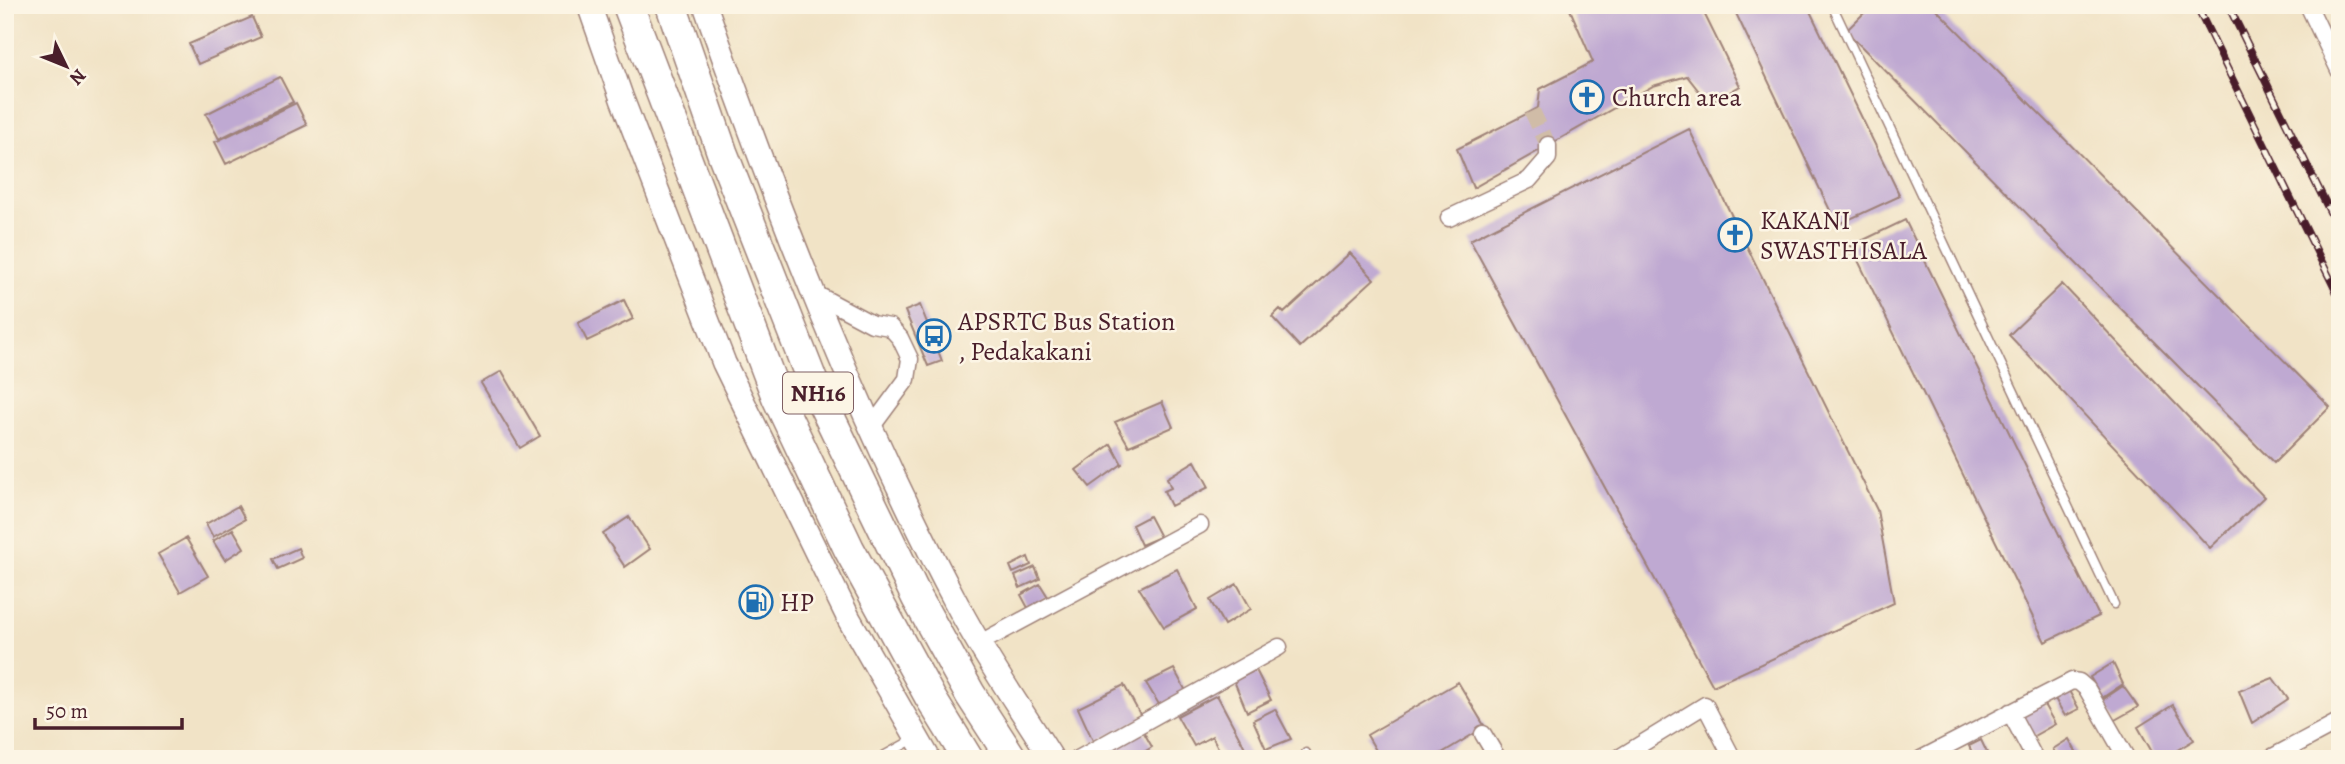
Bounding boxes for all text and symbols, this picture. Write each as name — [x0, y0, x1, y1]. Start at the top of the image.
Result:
north arrow — [32, 32, 102, 102]
text: N — [63, 63, 92, 91]
church icon: Church area — [1568, 78, 1606, 116]
place label: Church area — [1612, 80, 1742, 115]
place label: KAKANI SWASTHISALA — [1760, 203, 1928, 268]
church icon: KAKANI SWASTHISALA — [1716, 216, 1754, 254]
place label: APSRTC Bus Station , Pedakakani — [957, 304, 1175, 369]
bus stop icon: APSRTC Bus Station , Pedakakani — [915, 317, 953, 355]
road number: NH16 — [783, 372, 853, 414]
fuel station icon: HP — [737, 583, 775, 621]
place label: HP — [780, 585, 814, 620]
scale bar — [35, 687, 182, 731]
text: 50 m — [46, 697, 88, 725]

